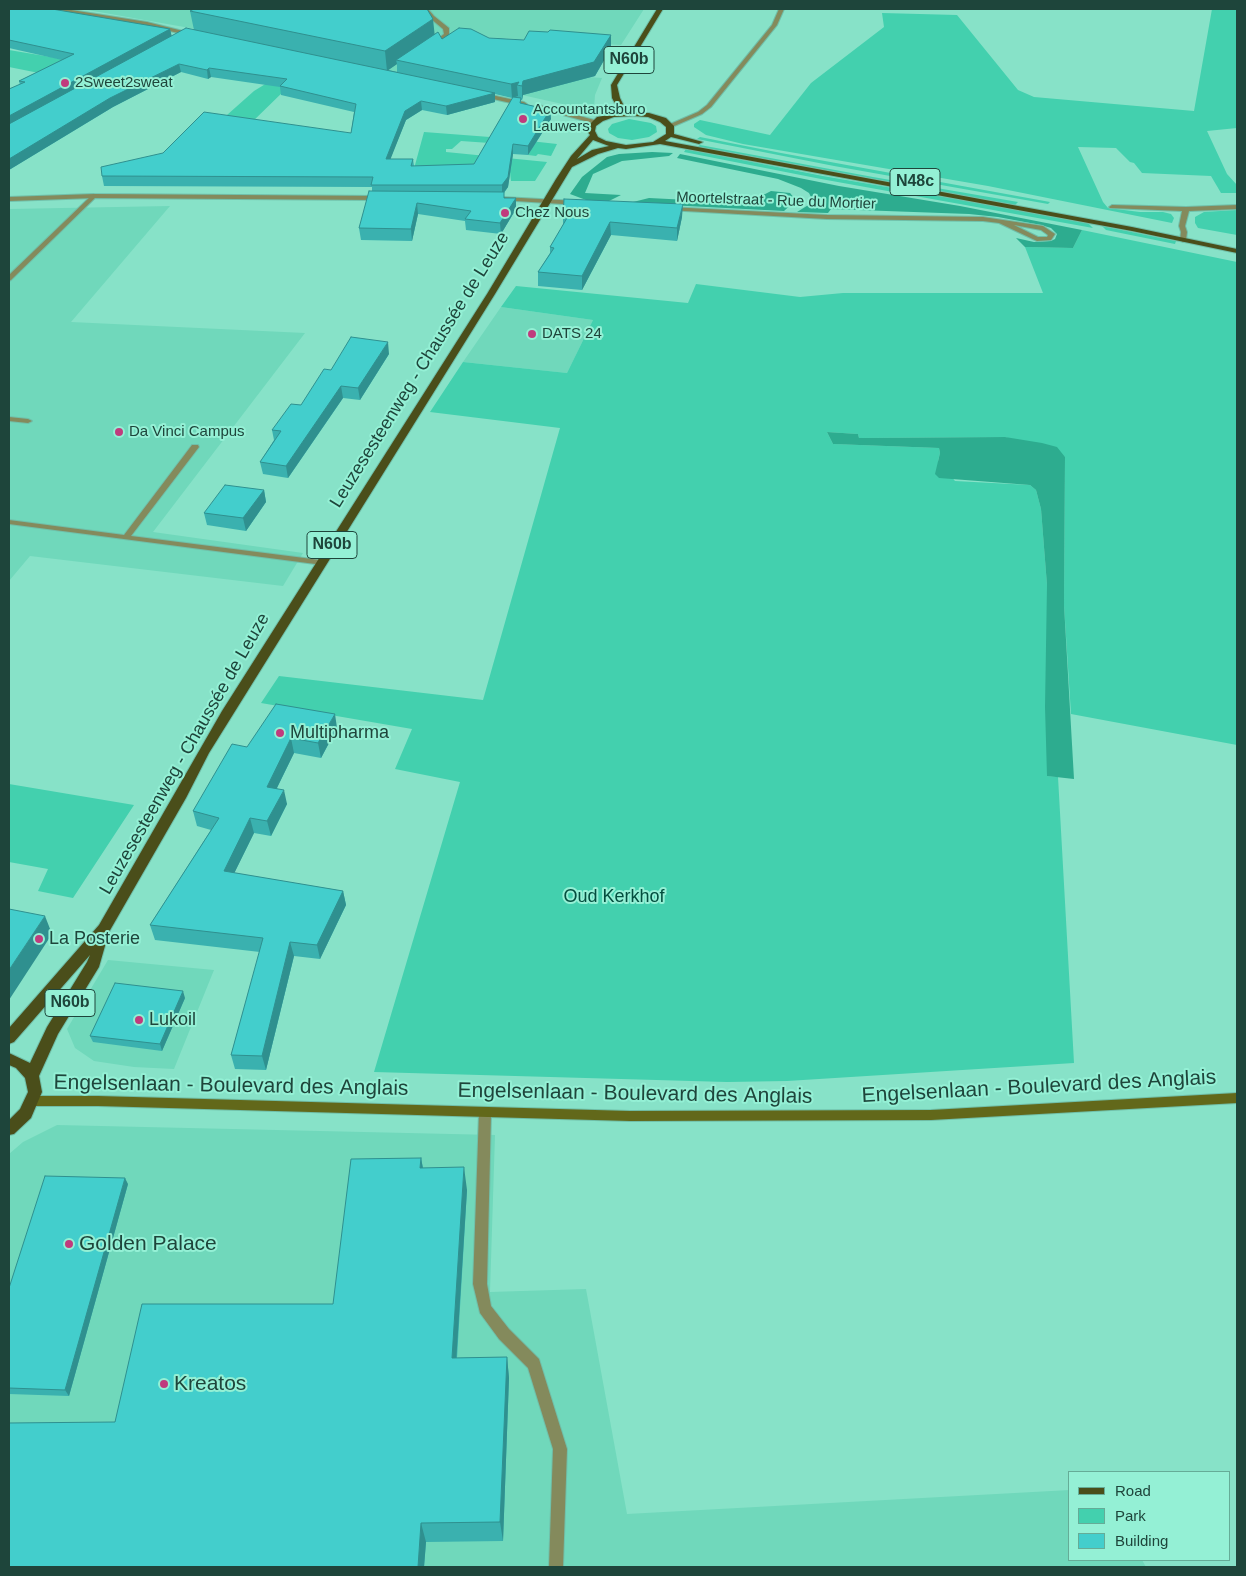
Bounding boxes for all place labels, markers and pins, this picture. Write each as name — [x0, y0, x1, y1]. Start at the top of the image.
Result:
place label: 2Sweet2sweat — [75, 74, 173, 92]
marker: 2Sweet2sweat — [59, 77, 71, 89]
place label: Accountantsburo Lauwers — [533, 101, 646, 136]
marker: Accountantsburo Lauwers — [517, 113, 529, 125]
place label: Chez Nous — [515, 204, 589, 222]
marker: Chez Nous — [499, 207, 511, 219]
place label: DATS 24 — [542, 325, 602, 343]
marker: DATS 24 — [526, 328, 538, 340]
place label: Da Vinci Campus — [129, 423, 245, 441]
marker: Da Vinci Campus — [113, 426, 125, 438]
place label: Multipharma — [290, 722, 389, 744]
marker: Multipharma — [274, 727, 286, 739]
place label: La Posterie — [49, 928, 140, 950]
marker: La Posterie — [33, 933, 45, 945]
place label: Lukoil — [149, 1009, 196, 1031]
marker: Lukoil — [133, 1014, 145, 1026]
place label: Golden Palace — [79, 1231, 217, 1257]
marker: Golden Palace — [63, 1238, 75, 1250]
place label: Kreatos — [174, 1371, 246, 1397]
marker: Kreatos — [158, 1378, 170, 1390]

